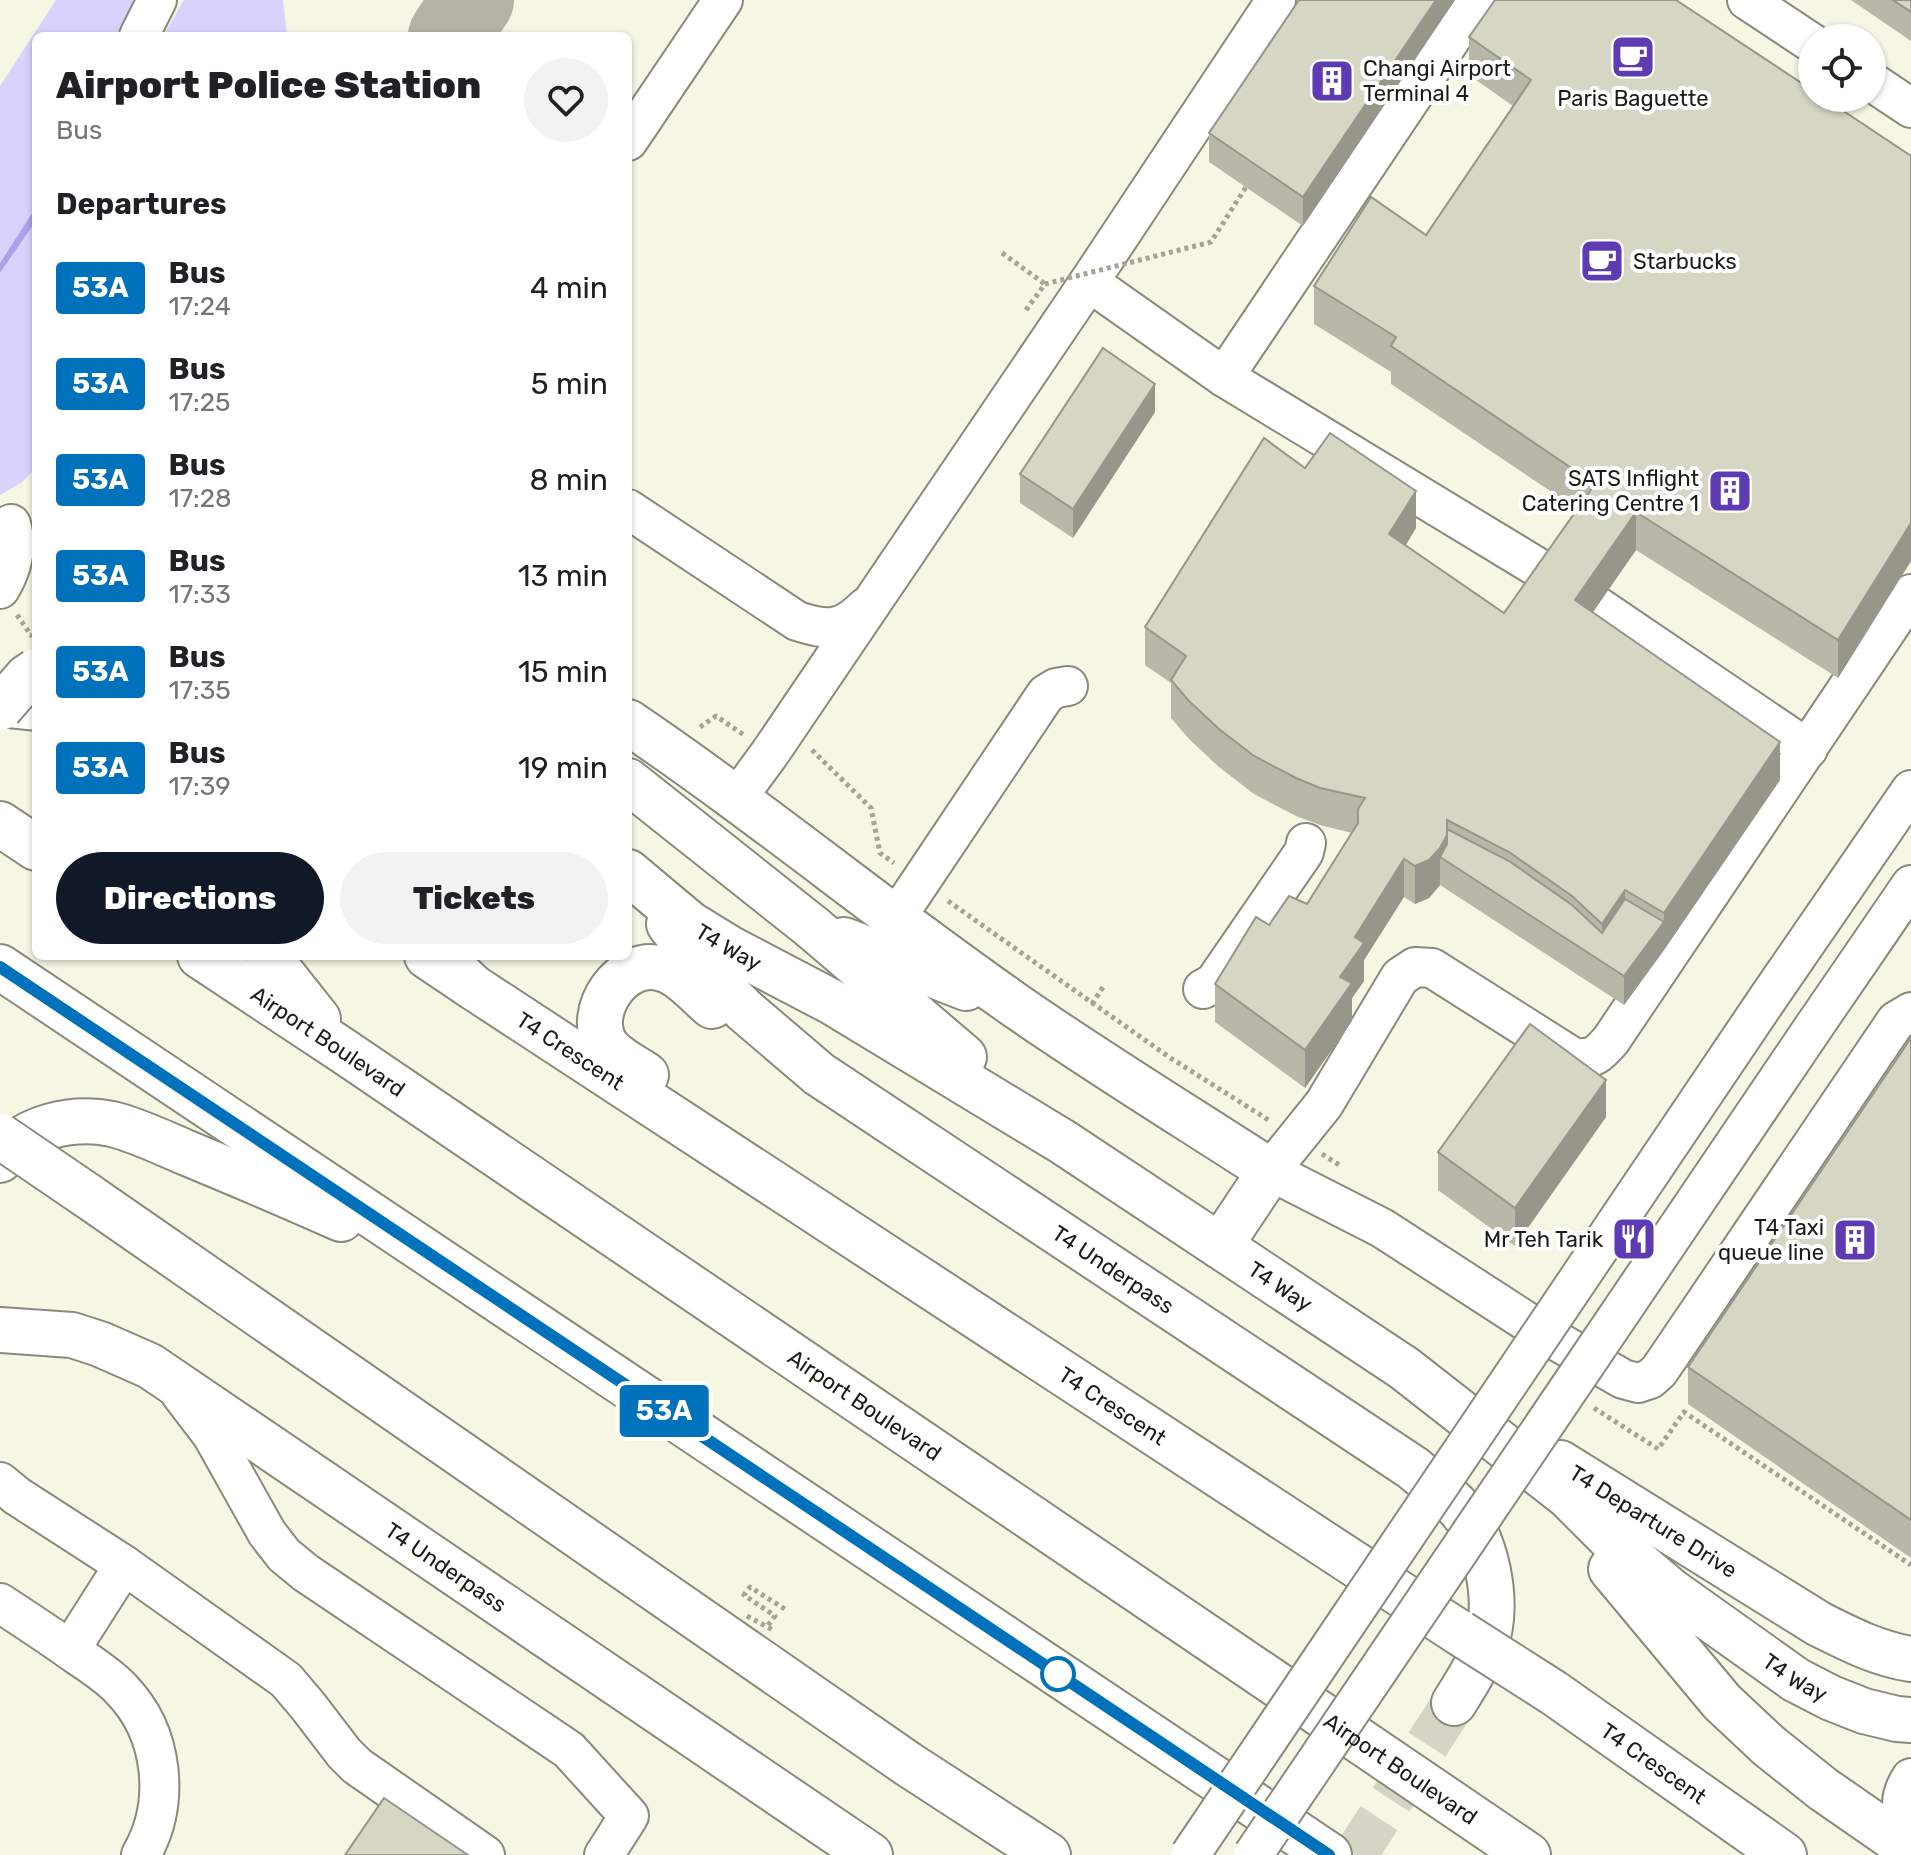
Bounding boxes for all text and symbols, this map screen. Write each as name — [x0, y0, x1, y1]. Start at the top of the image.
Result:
map controls — [1798, 24, 1886, 112]
button: locate — [1798, 24, 1886, 112]
cafe icon: Paris Baguette — [1609, 33, 1657, 81]
place label: Changi Airport Terminal 4 — [1363, 55, 1511, 107]
building icon: Changi Airport Terminal 4 — [1308, 57, 1356, 105]
button: heart — [524, 58, 608, 142]
text: Airport Police Station — [56, 62, 481, 108]
place label: Paris Baguette — [1557, 85, 1709, 112]
text: Bus — [56, 115, 102, 146]
text: Departures — [56, 186, 227, 222]
cafe icon: Starbucks — [1578, 237, 1626, 285]
place label: Starbucks — [1633, 248, 1737, 275]
text: Bus — [169, 255, 226, 291]
text: 4 min — [530, 270, 608, 306]
text: 53A — [72, 271, 129, 304]
text: 17:24 — [169, 291, 231, 322]
text: Bus — [169, 351, 226, 387]
text: 5 min — [531, 366, 608, 402]
text: 53A — [72, 367, 129, 400]
text: 17:25 — [169, 387, 230, 418]
text: Bus — [169, 447, 226, 483]
text: 8 min — [529, 462, 608, 498]
text: 53A — [72, 463, 129, 496]
place label: SATS Inflight Catering Centre 1 — [1522, 465, 1699, 517]
building icon: SATS Inflight Catering Centre 1 — [1706, 467, 1754, 515]
text: 17:28 — [169, 483, 232, 514]
text: Bus — [169, 543, 226, 579]
text: 13 min — [518, 558, 608, 594]
text: 53A — [72, 559, 129, 592]
text: 17:33 — [169, 579, 231, 610]
text: Bus — [169, 639, 226, 675]
text: 15 min — [518, 654, 608, 690]
text: 53A — [72, 655, 129, 688]
text: 17:35 — [169, 675, 231, 706]
text: Bus — [169, 735, 226, 771]
text: 19 min — [518, 750, 608, 786]
text: 53A — [72, 751, 129, 784]
text: 17:39 — [169, 771, 231, 802]
button: Directions — [56, 852, 324, 944]
button: Tickets — [340, 852, 608, 944]
street label: T4 Way — [691, 917, 766, 976]
street label: Airport Boulevard — [246, 980, 410, 1102]
street label: T4 Crescent — [512, 1006, 630, 1096]
place label: T4 Taxi queue line — [1718, 1214, 1824, 1266]
restaurant icon: Mr Teh Tarik — [1610, 1215, 1658, 1263]
building icon: T4 Taxi queue line — [1831, 1216, 1879, 1264]
street label: T4 Underpass — [1047, 1219, 1179, 1319]
place label: Mr Teh Tarik — [1484, 1226, 1604, 1253]
street label: T4 Way — [1243, 1255, 1318, 1317]
street label: Airport Boulevard — [783, 1343, 947, 1466]
street label: T4 Crescent — [1054, 1361, 1172, 1451]
line badge: 53A — [618, 1385, 710, 1437]
text: 53A — [636, 1394, 692, 1427]
street label: T4 Departure Drive — [1565, 1459, 1742, 1583]
street label: T4 Underpass — [380, 1516, 512, 1618]
street label: T4 Way — [1758, 1647, 1832, 1707]
unlabelled marker — [1041, 1657, 1075, 1691]
street label: Airport Boulevard — [1319, 1707, 1483, 1830]
street label: T4 Crescent — [1596, 1717, 1712, 1810]

